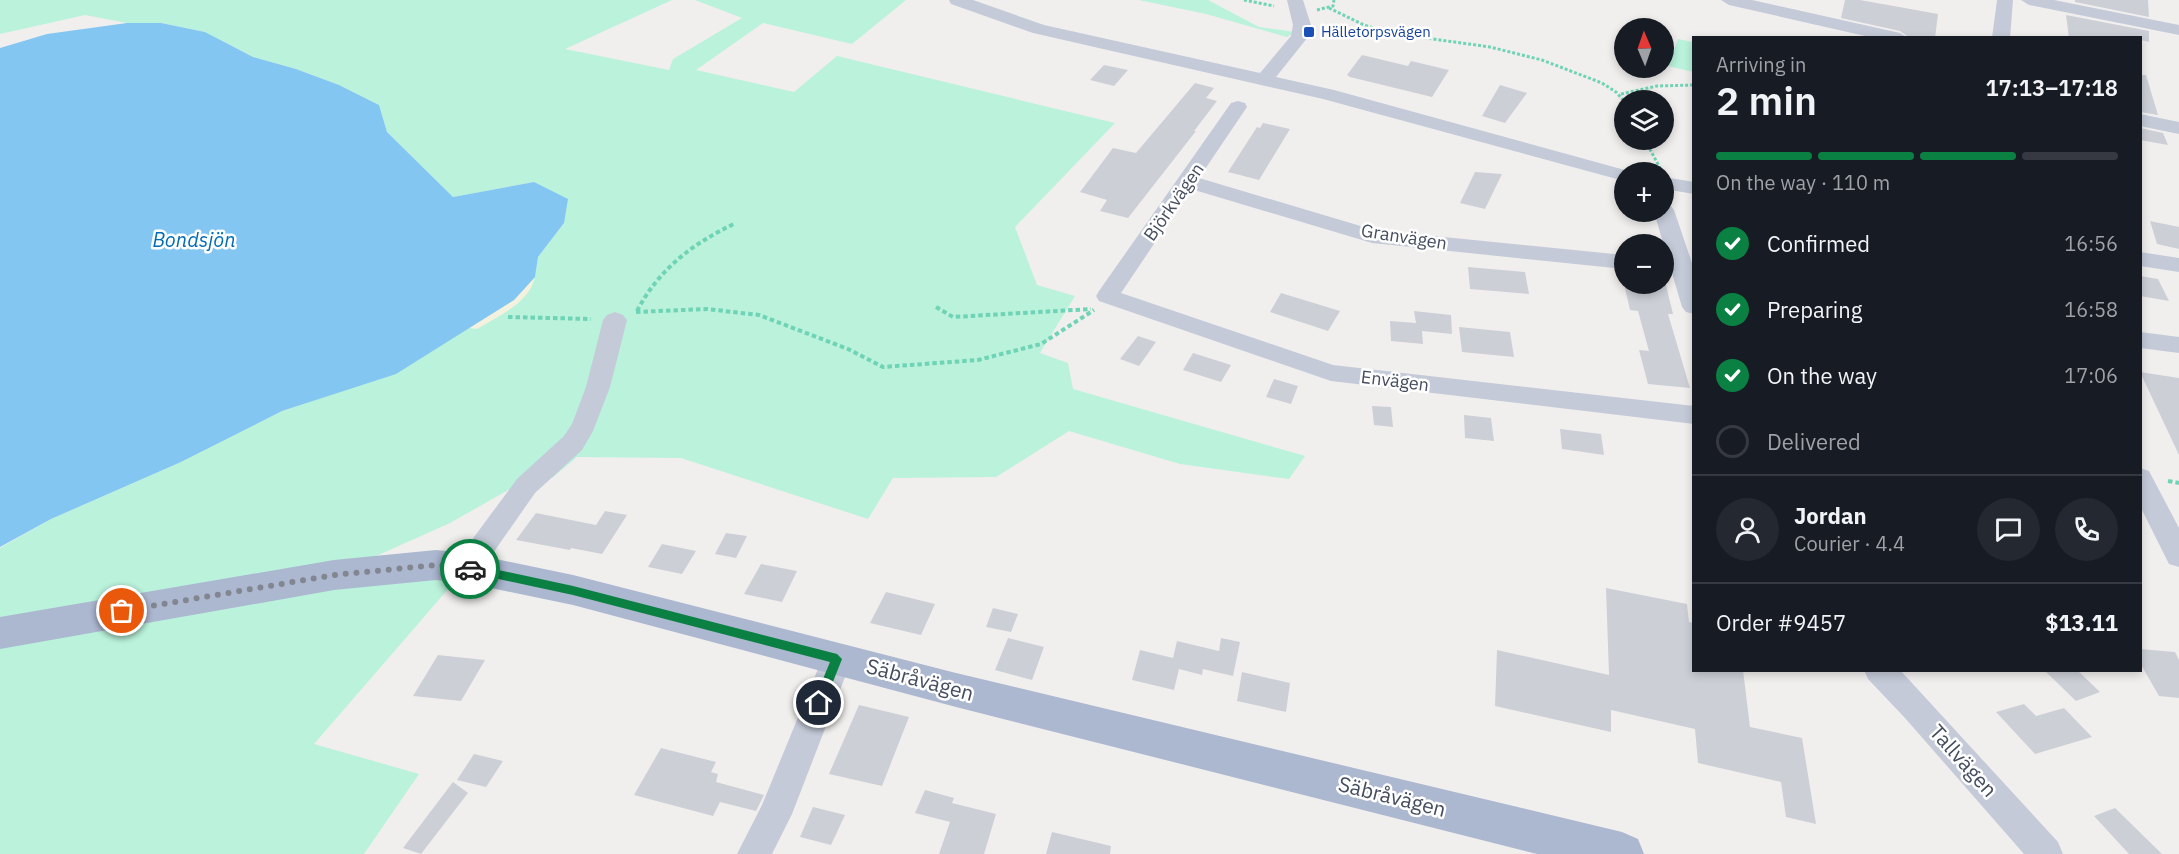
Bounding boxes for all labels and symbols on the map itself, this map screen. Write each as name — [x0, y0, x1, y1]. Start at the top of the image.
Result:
north arrow — [1614, 18, 1674, 78]
place label: Hälletorpsvägen — [1321, 22, 1431, 41]
marker: Hälletorpsvägen — [1302, 25, 1316, 39]
street label: Björkvägen — [1138, 158, 1209, 245]
street label: Granvägen — [1360, 218, 1449, 255]
water label: Bondsjön — [152, 226, 236, 253]
street label: Envägen — [1360, 365, 1430, 396]
courier — [440, 539, 500, 599]
pin — [96, 585, 147, 636]
street label: Säbråvägen — [863, 651, 977, 707]
pin — [793, 677, 844, 728]
street label: Tallvägen — [1924, 718, 2004, 803]
street label: Säbråvägen — [1335, 769, 1449, 823]

